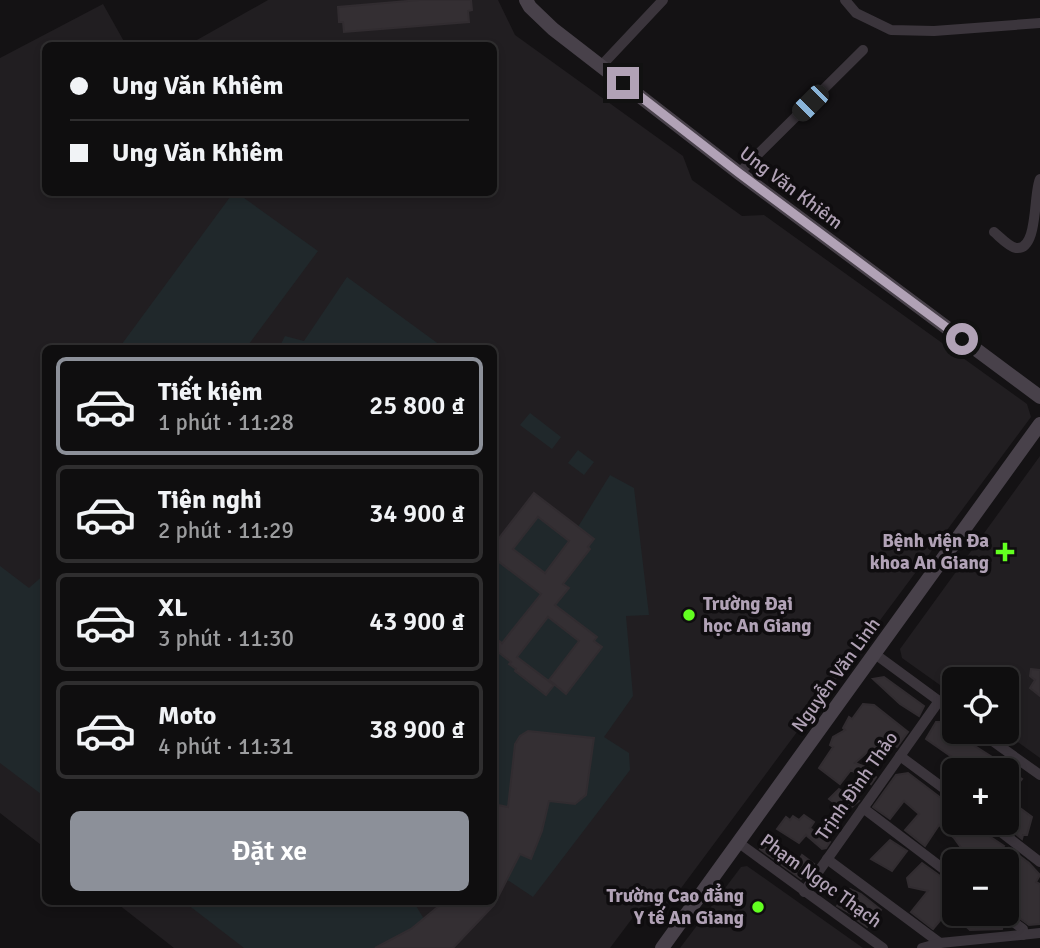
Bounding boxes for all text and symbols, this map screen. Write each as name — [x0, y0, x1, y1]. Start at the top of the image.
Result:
route end — [607, 67, 639, 99]
text: Ung Văn Khiêm — [112, 70, 283, 102]
car — [788, 81, 833, 125]
text: Ung Văn Khiêm — [112, 137, 283, 169]
street label: Ung Văn Khiêm — [735, 141, 847, 235]
route start — [946, 323, 978, 355]
icon: car — [74, 375, 137, 438]
text: Tiết kiệm — [158, 376, 263, 408]
text: 25 800 ₫ — [369, 390, 465, 422]
text: 1 phút · 11:28 — [158, 408, 294, 437]
icon: car — [74, 483, 137, 546]
text: Tiện nghi — [158, 484, 262, 516]
text: 34 900 ₫ — [369, 498, 465, 530]
text: 2 phút · 11:29 — [158, 516, 294, 545]
place label: Bệnh viện Đa khoa An Giang — [870, 529, 989, 575]
marker: Bệnh viện Đa khoa An Giang — [995, 542, 1015, 562]
icon: car — [74, 591, 137, 654]
text: XL — [158, 592, 188, 624]
place label: Trường Đại học An Giang — [703, 592, 812, 638]
text: 43 900 ₫ — [369, 606, 465, 638]
marker: Trường Đại học An Giang — [681, 607, 697, 623]
street label: Nguyễn Văn Linh — [786, 613, 886, 737]
text: 3 phút · 11:30 — [158, 624, 294, 653]
map controls — [942, 667, 1019, 926]
button: locate — [942, 667, 1019, 744]
icon: car — [74, 699, 137, 762]
text: Moto — [158, 700, 216, 732]
text: 38 900 ₫ — [369, 714, 465, 746]
street label: Trịnh Đình Thảo — [811, 727, 903, 845]
text: 4 phút · 11:31 — [158, 732, 294, 761]
button: + — [942, 758, 1019, 835]
button: Đặt xe — [70, 811, 469, 891]
street label: Phạm Ngọc Thạch — [755, 829, 887, 933]
button: − — [942, 849, 1019, 926]
place label: Trường Cao đẳng Y tế An Giang — [606, 883, 744, 930]
marker: Trường Cao đẳng Y tế An Giang — [750, 899, 766, 915]

